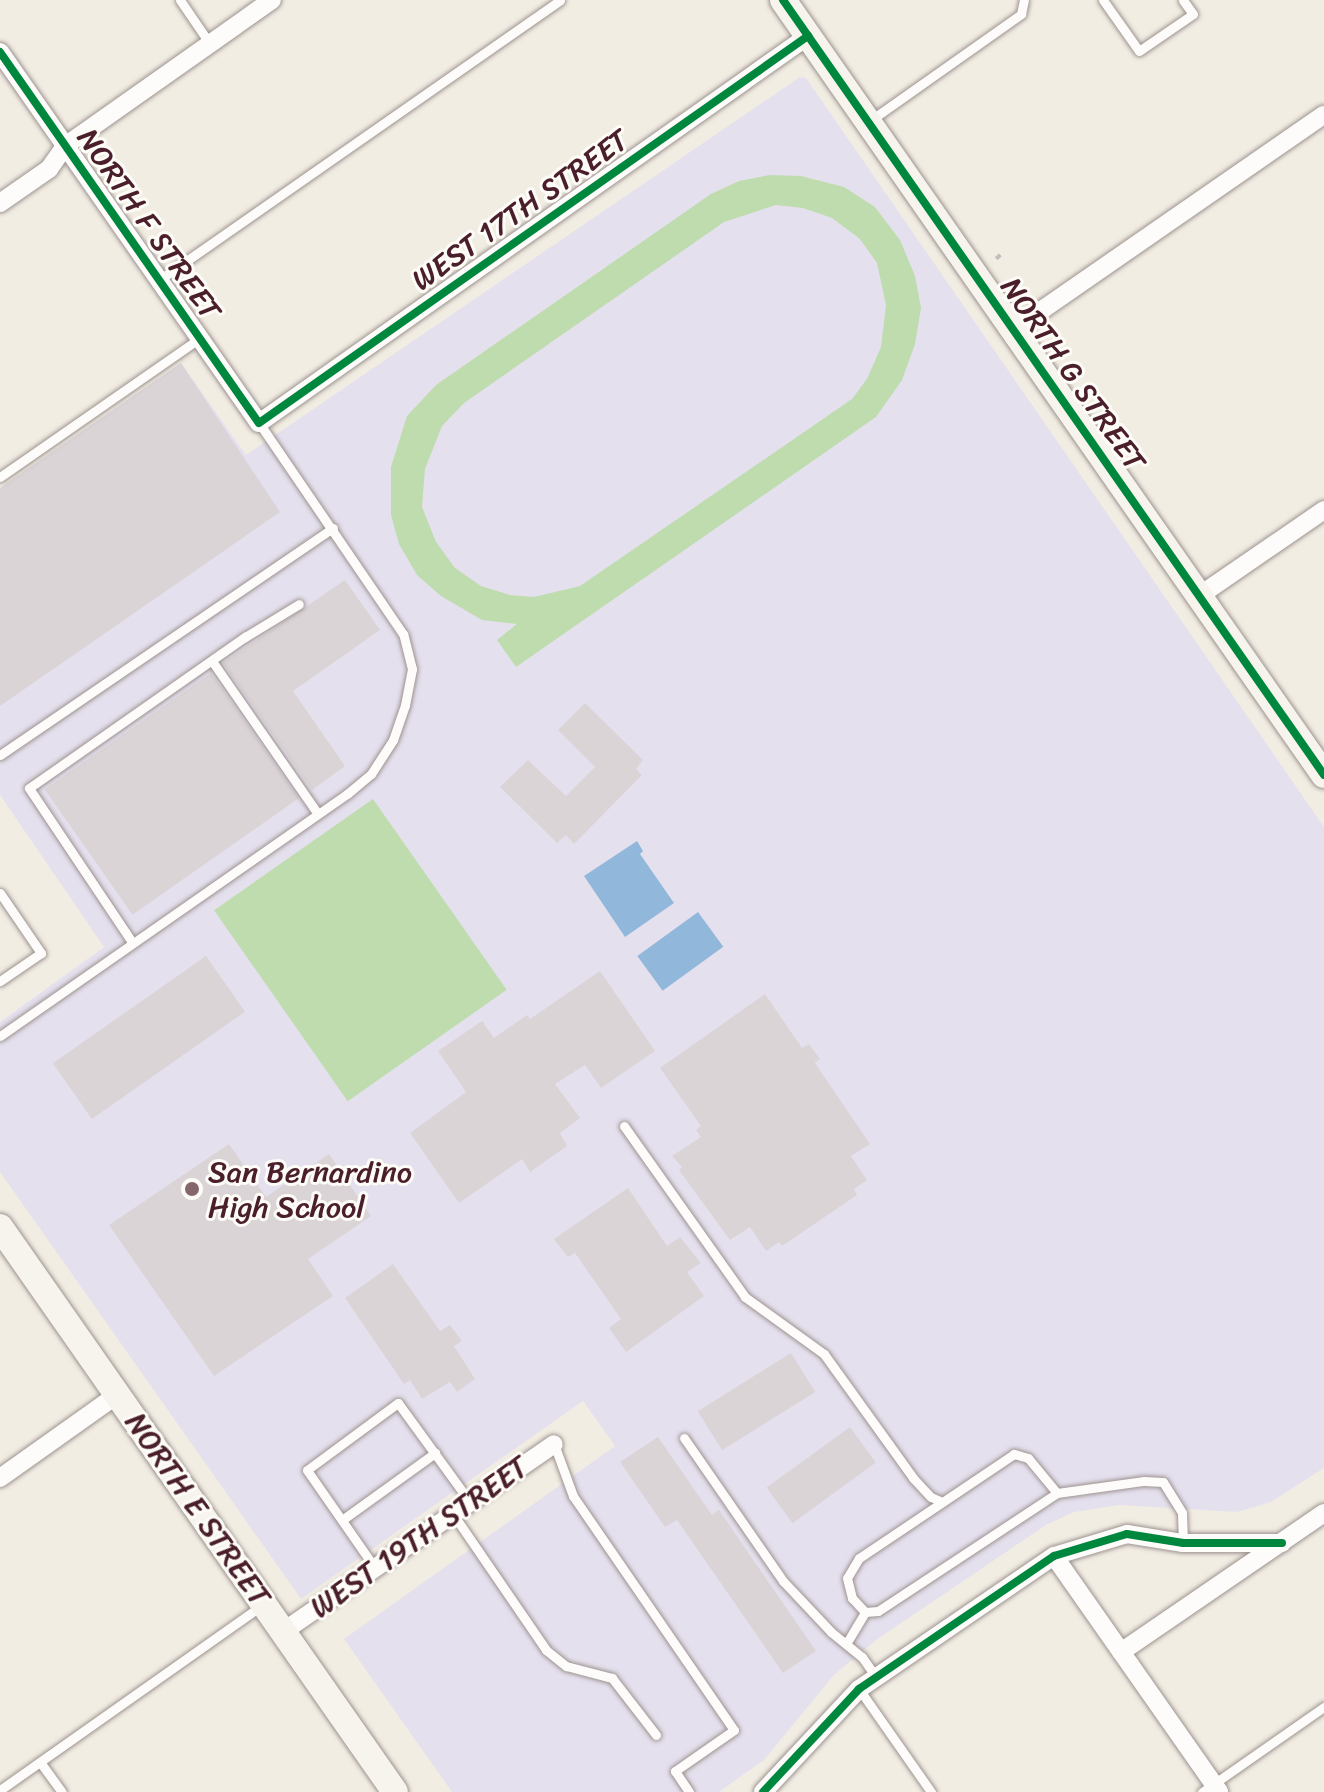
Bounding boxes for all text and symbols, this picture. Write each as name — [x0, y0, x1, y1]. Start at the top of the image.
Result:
street label: NORTH F STREET — [69, 120, 229, 328]
street label: WEST 17TH STREET — [403, 121, 637, 299]
street label: NORTH G STREET — [992, 269, 1154, 479]
place label: San Bernardino High School — [208, 1154, 412, 1224]
marker: San Bernardino High School — [183, 1180, 201, 1198]
street label: NORTH E STREET — [117, 1405, 279, 1613]
street label: WEST 19TH STREET — [302, 1447, 536, 1627]

